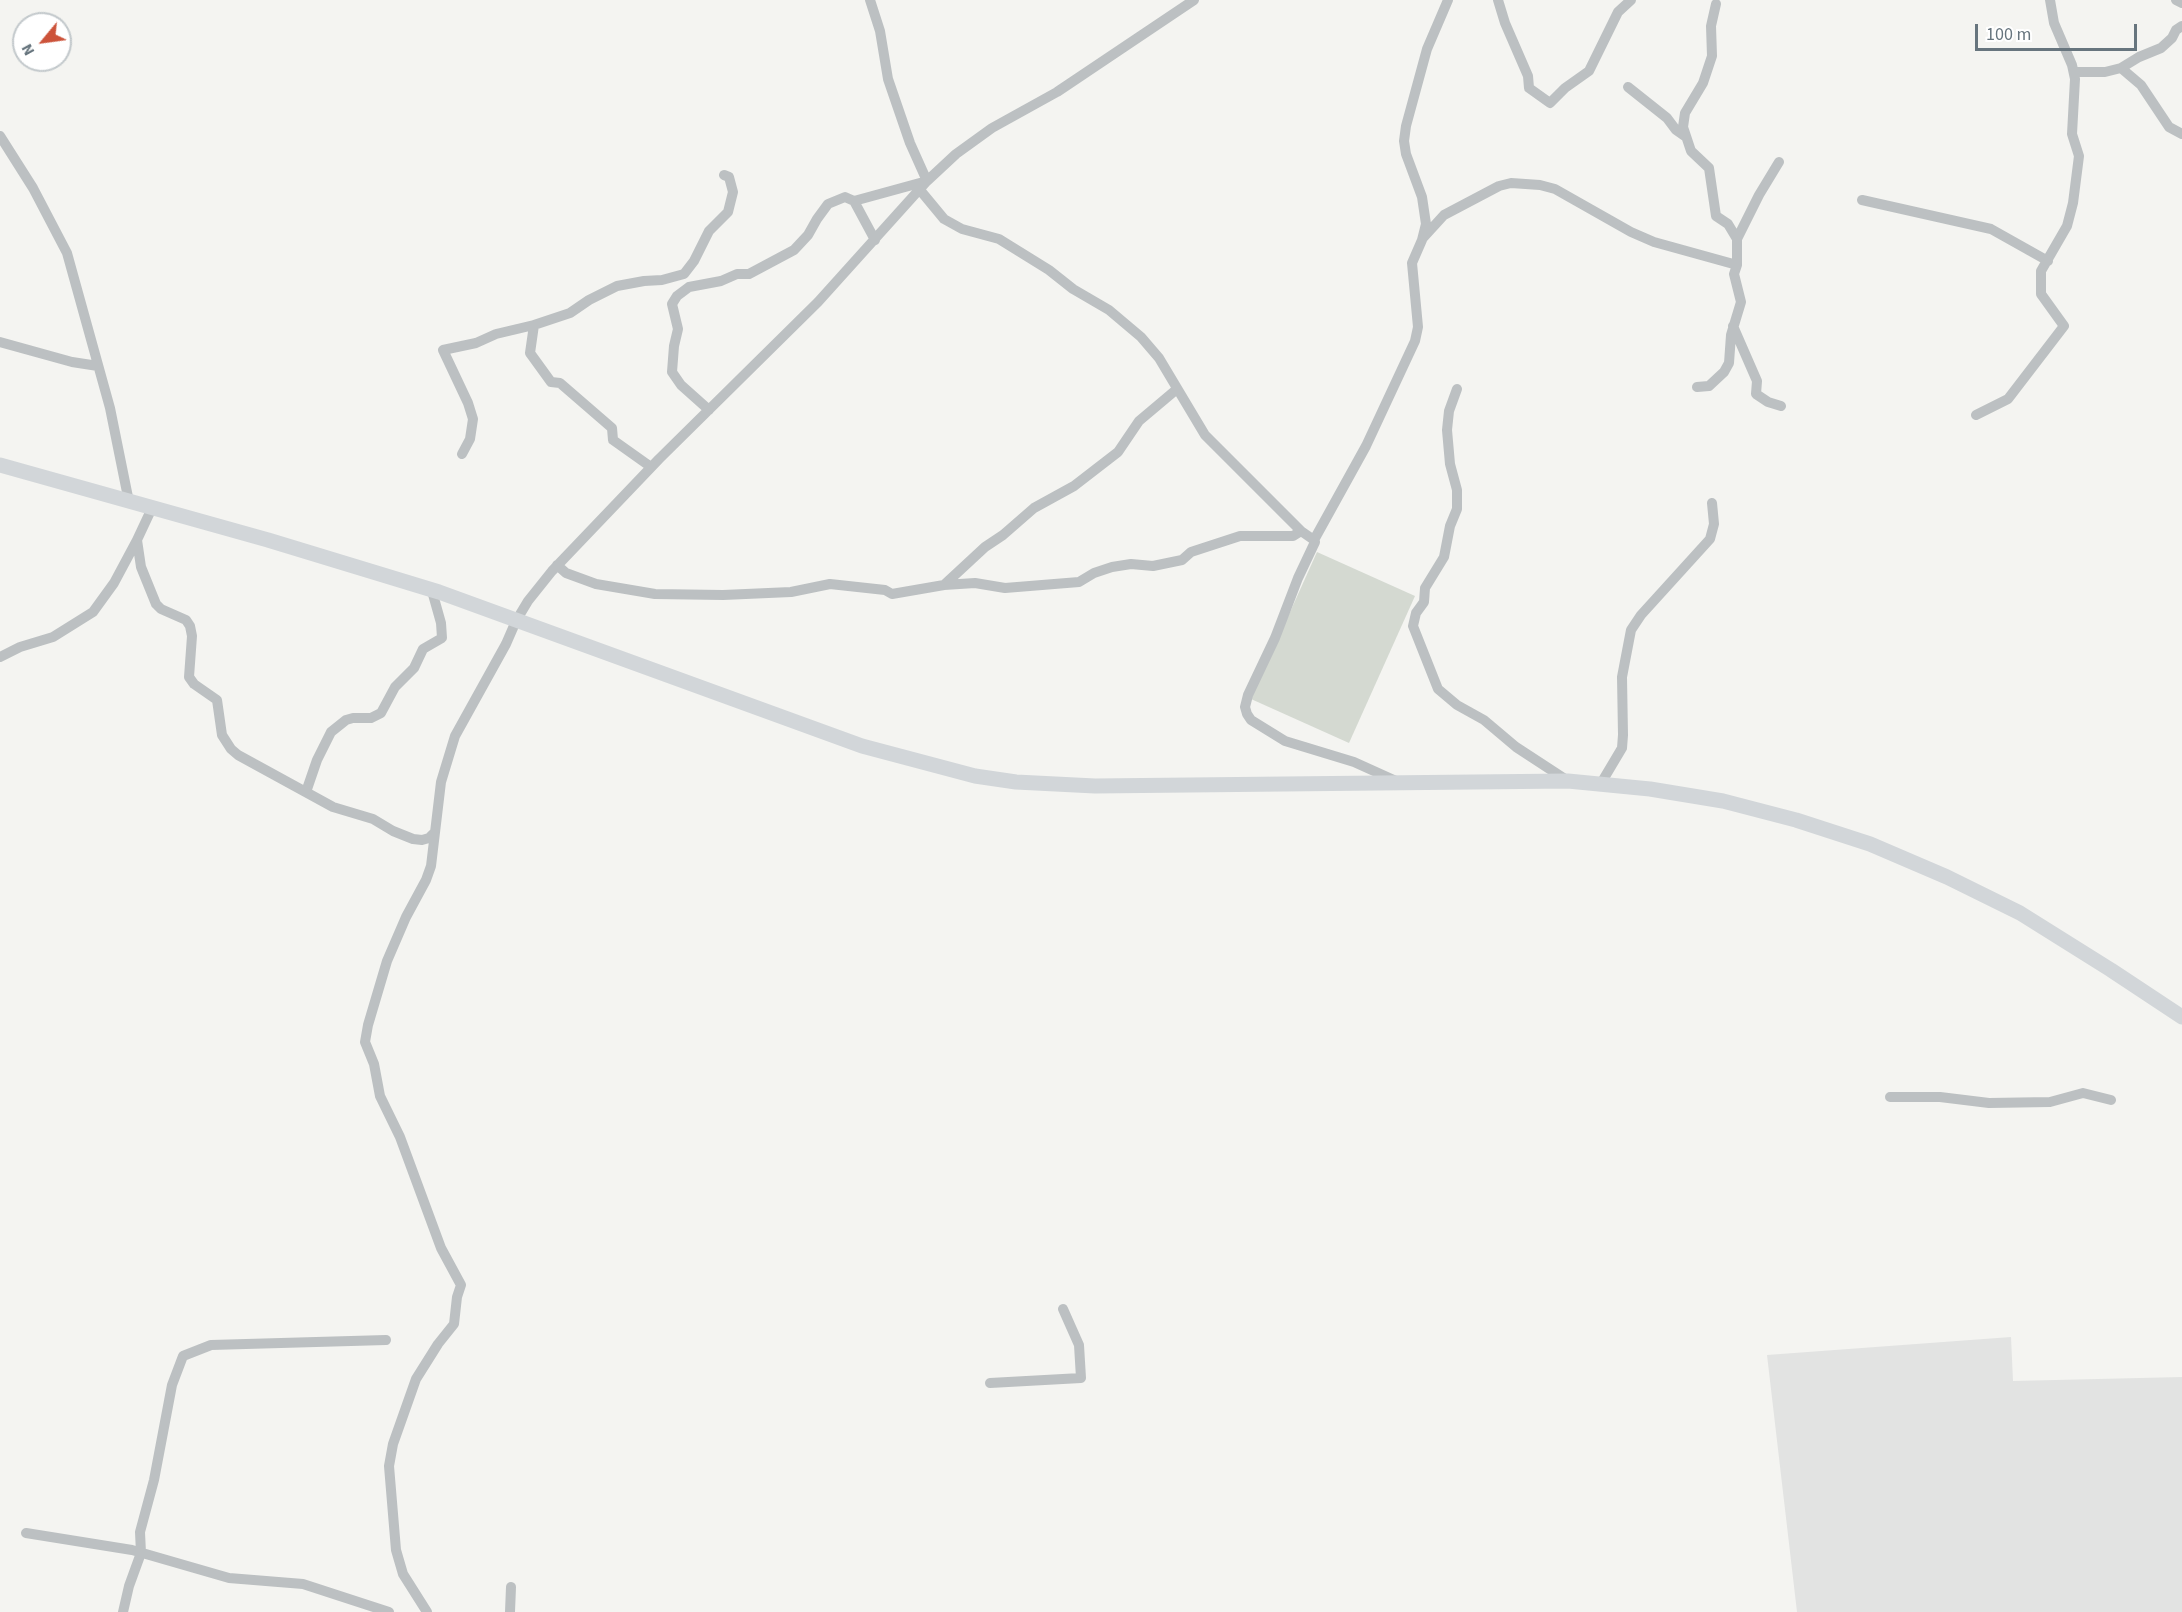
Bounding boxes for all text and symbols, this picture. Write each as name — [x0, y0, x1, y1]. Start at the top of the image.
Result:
north arrow — [12, 12, 72, 72]
scale bar — [1978, 12, 2140, 50]
text: 100 m — [1986, 22, 2031, 47]
text: N — [16, 40, 40, 60]

